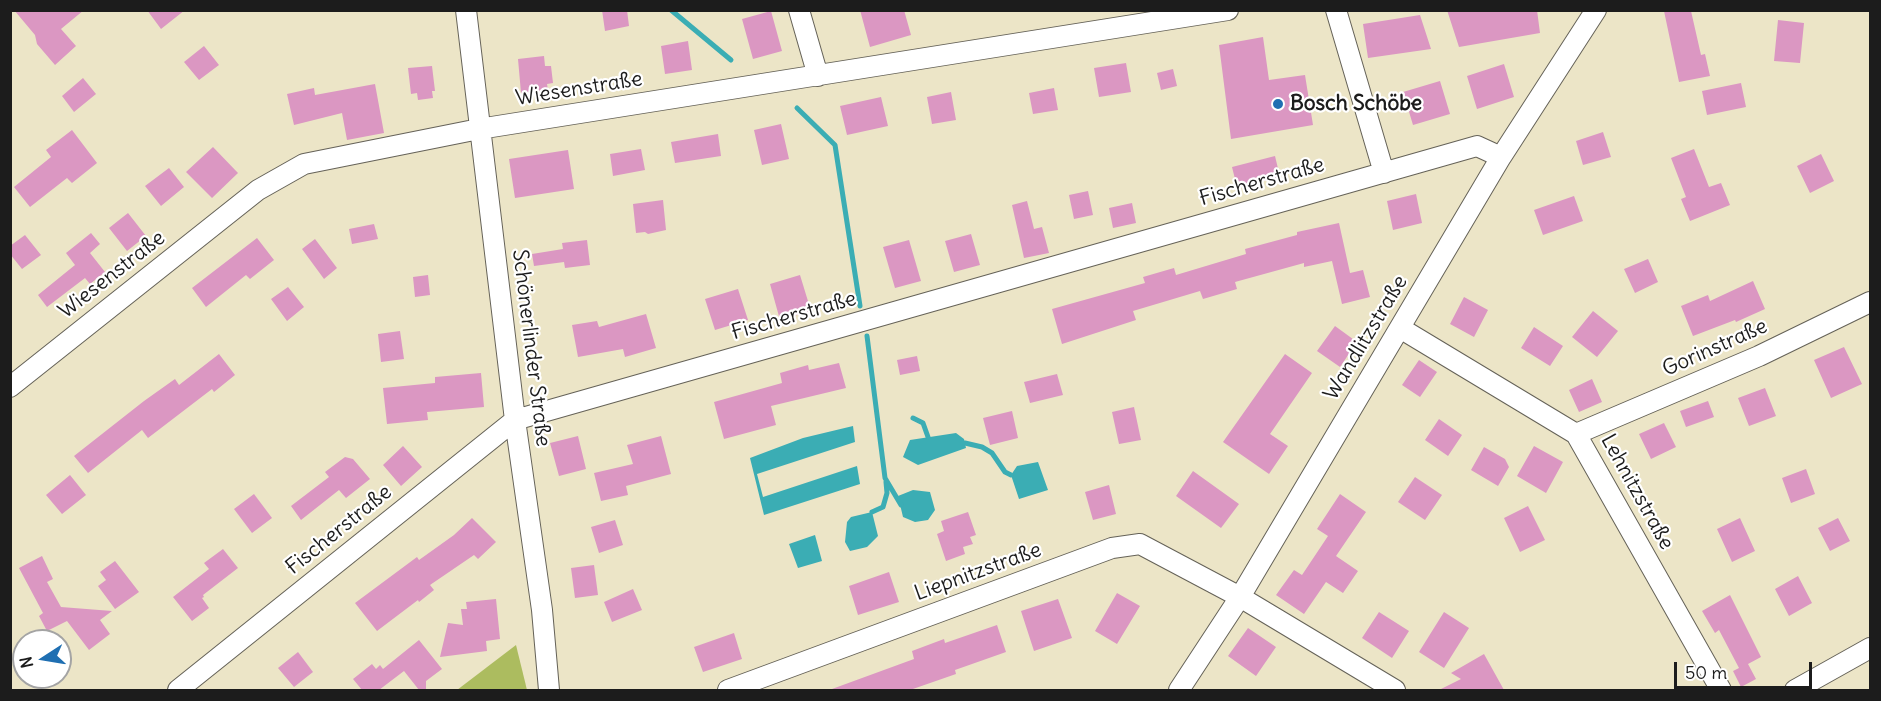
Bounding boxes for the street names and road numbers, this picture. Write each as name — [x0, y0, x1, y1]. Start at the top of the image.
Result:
street label: Wiesenstraße — [514, 67, 644, 111]
street label: Fischerstraße — [1197, 152, 1327, 212]
street label: Wiesenstraße — [54, 226, 170, 324]
street label: Schönerlinder Straße — [506, 248, 556, 448]
street label: Wandlitzstraße — [1319, 271, 1413, 405]
street label: Fischerstraße — [729, 286, 859, 346]
street label: Gorinstraße — [1659, 314, 1771, 382]
street label: Lehnitzstraße — [1595, 430, 1679, 554]
street label: Fischerstraße — [281, 480, 397, 580]
street label: Liepnitzstraße — [911, 537, 1045, 607]

